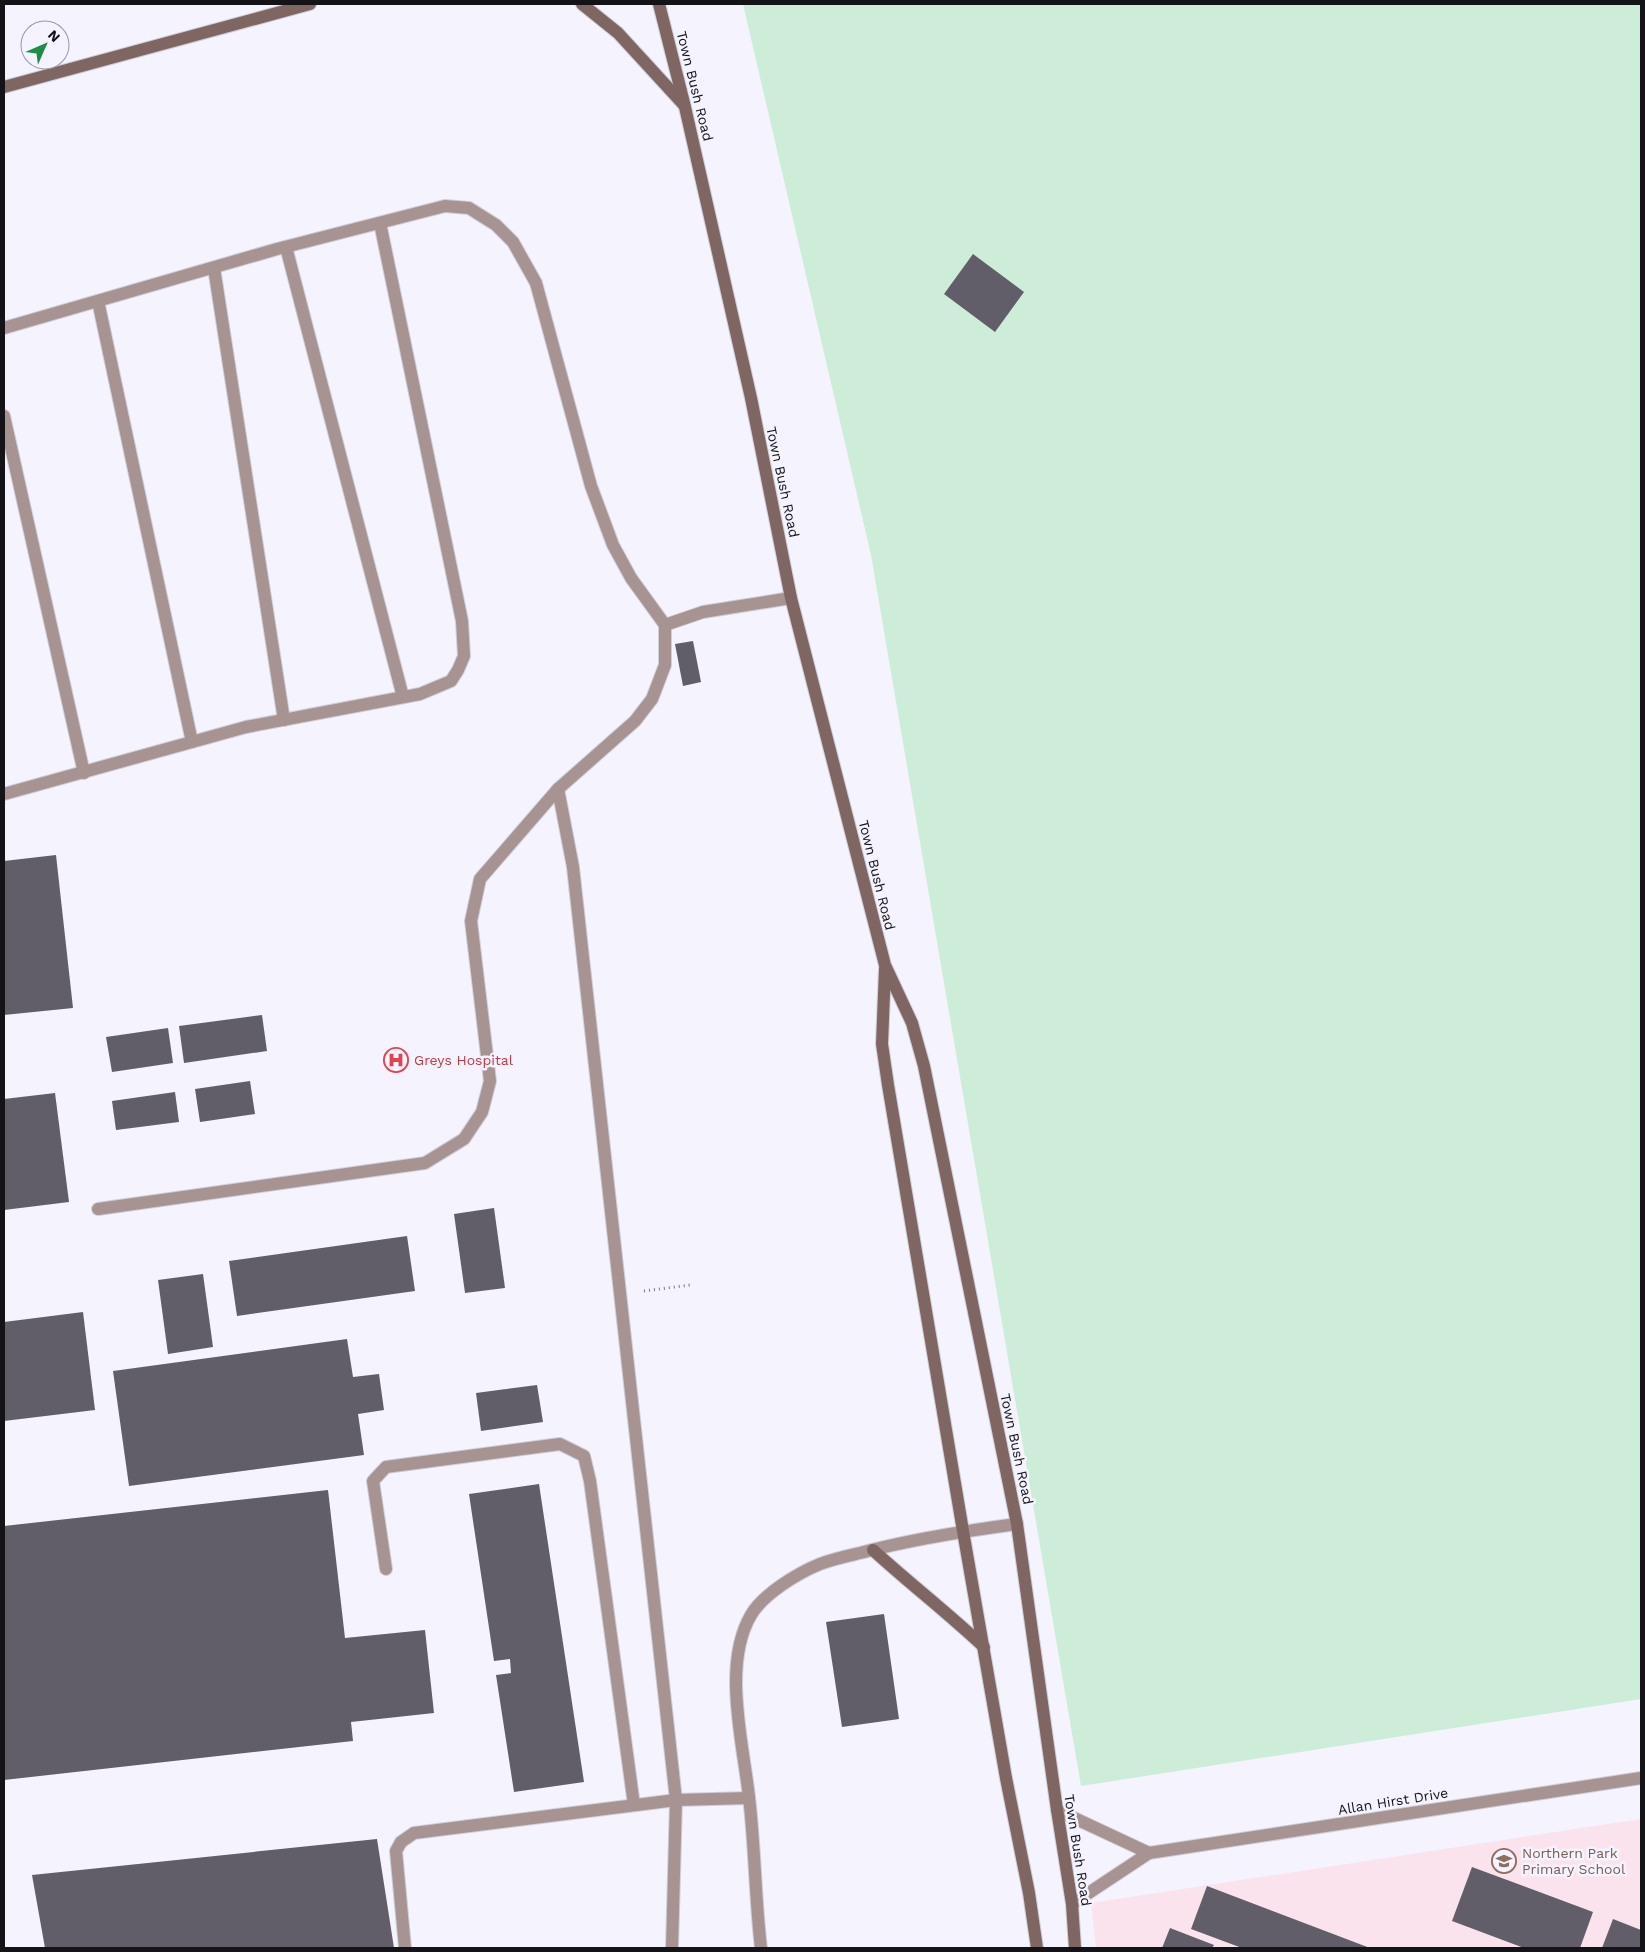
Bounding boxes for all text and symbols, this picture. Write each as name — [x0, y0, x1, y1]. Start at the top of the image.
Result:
north arrow — [20, 20, 70, 70]
text: N — [45, 26, 64, 45]
street label: Town Bush Road — [674, 29, 716, 143]
street label: Town Bush Road — [763, 425, 803, 539]
street label: Town Bush Road — [856, 818, 898, 932]
hospital icon: Greys Hospital — [383, 1047, 409, 1073]
place label: Greys Hospital — [414, 1052, 514, 1068]
street label: Town Bush Road — [997, 1392, 1037, 1506]
street label: Allan Hirst Drive — [1337, 1784, 1449, 1818]
street label: Town Bush Road — [1061, 1793, 1095, 1907]
place label: Northern Park Primary School — [1522, 1845, 1626, 1877]
school or university icon: Northern Park Primary School — [1491, 1848, 1517, 1874]

